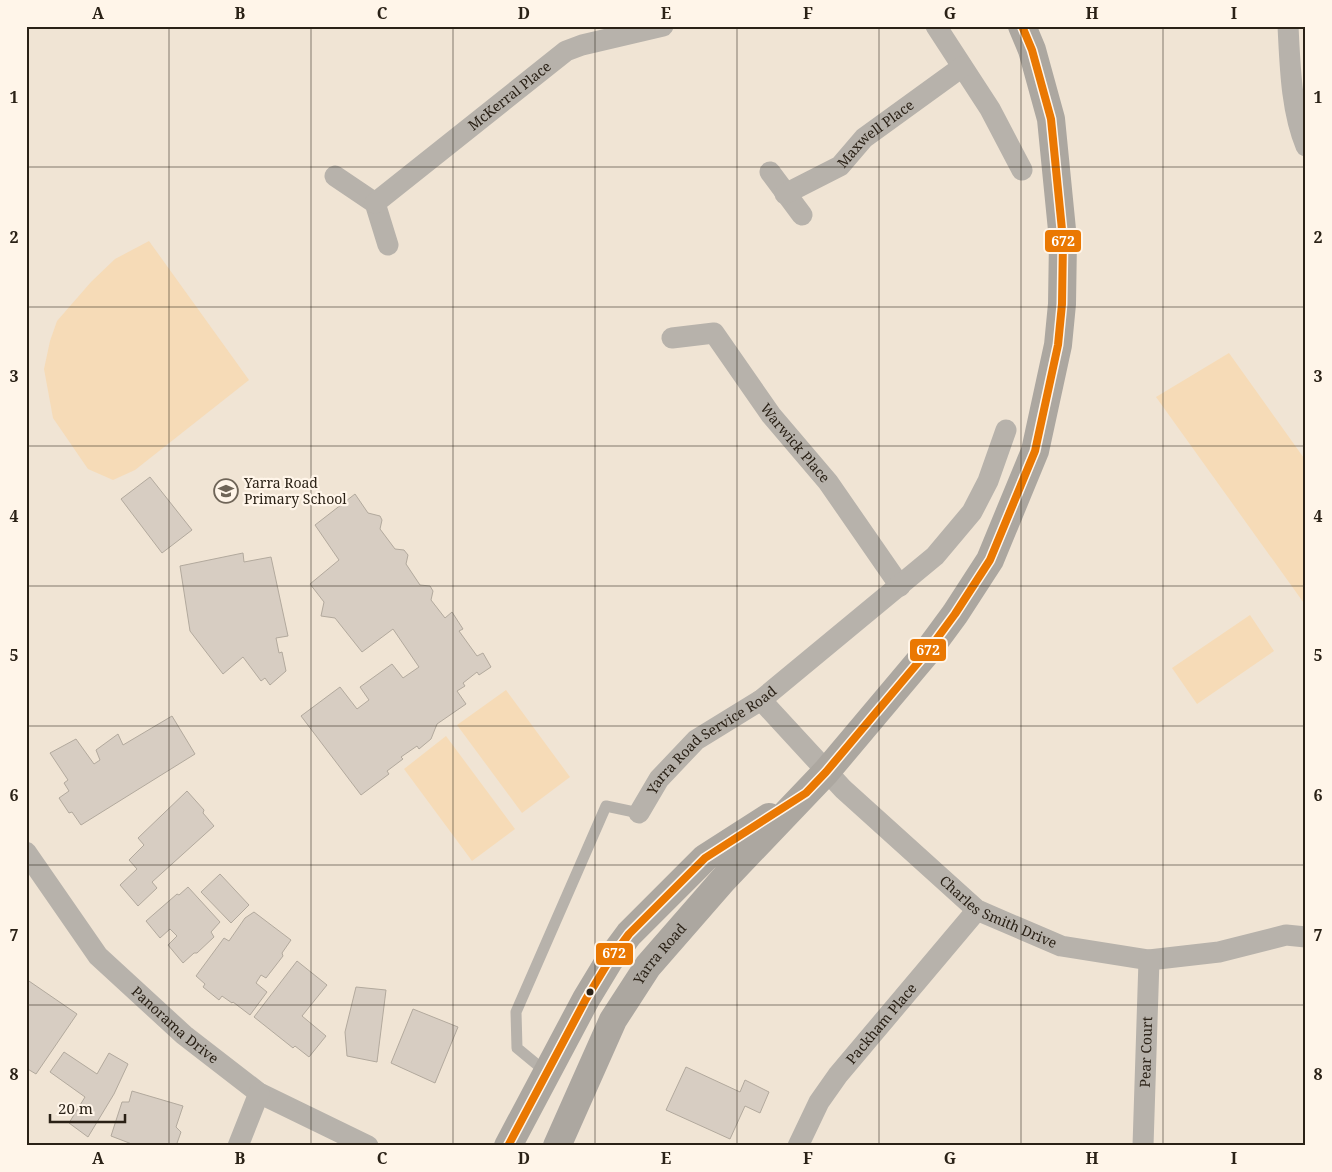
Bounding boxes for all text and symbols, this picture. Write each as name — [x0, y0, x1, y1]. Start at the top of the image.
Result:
text: A — [92, 2, 105, 24]
text: B — [235, 2, 246, 24]
text: C — [377, 2, 388, 24]
text: D — [518, 2, 530, 24]
text: E — [661, 2, 671, 24]
text: F — [803, 2, 813, 24]
text: G — [944, 2, 956, 24]
text: H — [1085, 2, 1099, 24]
text: I — [1231, 2, 1237, 24]
street label: McKerral Place — [464, 57, 555, 134]
text: 1 — [9, 86, 19, 108]
text: 1 — [1313, 86, 1323, 108]
street label: Maxwell Place — [833, 95, 917, 172]
text: 2 — [9, 226, 19, 248]
text: 2 — [1313, 226, 1323, 248]
line badge: 672 — [1044, 229, 1082, 253]
text: 672 — [1051, 231, 1075, 250]
text: 3 — [9, 365, 19, 387]
text: 3 — [1313, 365, 1323, 387]
street label: Warwick Place — [757, 399, 834, 486]
place label: Yarra Road Primary School — [243, 473, 347, 508]
school or university icon: Yarra Road Primary School — [213, 478, 239, 504]
text: 4 — [9, 505, 19, 527]
text: 4 — [1313, 505, 1323, 527]
line badge: 672 — [909, 638, 947, 662]
text: 672 — [916, 640, 940, 659]
text: 5 — [9, 644, 19, 666]
text: 5 — [1313, 644, 1323, 666]
street label: Yarra Road Service Road — [642, 681, 780, 799]
text: 6 — [9, 784, 19, 806]
text: 6 — [1313, 784, 1323, 806]
street label: Charles Smith Drive — [936, 871, 1060, 952]
street label: Yarra Road — [628, 919, 690, 989]
text: 7 — [9, 924, 19, 946]
text: 7 — [1313, 924, 1323, 946]
line badge: 672 — [595, 942, 634, 966]
text: 672 — [602, 943, 626, 962]
street label: Packham Place — [841, 979, 920, 1068]
street label: Panorama Drive — [128, 982, 223, 1067]
unlabelled marker — [585, 987, 595, 997]
street label: Pear Court — [1135, 1016, 1156, 1088]
text: 8 — [9, 1063, 19, 1085]
text: 8 — [1313, 1063, 1323, 1085]
scale bar — [50, 1092, 125, 1124]
text: 20 m — [58, 1098, 93, 1118]
text: A — [92, 1147, 105, 1169]
text: B — [235, 1147, 246, 1169]
text: C — [377, 1147, 388, 1169]
text: D — [518, 1147, 530, 1169]
text: E — [661, 1147, 671, 1169]
text: F — [803, 1147, 813, 1169]
text: G — [944, 1147, 956, 1169]
text: H — [1085, 1147, 1099, 1169]
text: I — [1231, 1147, 1237, 1169]

